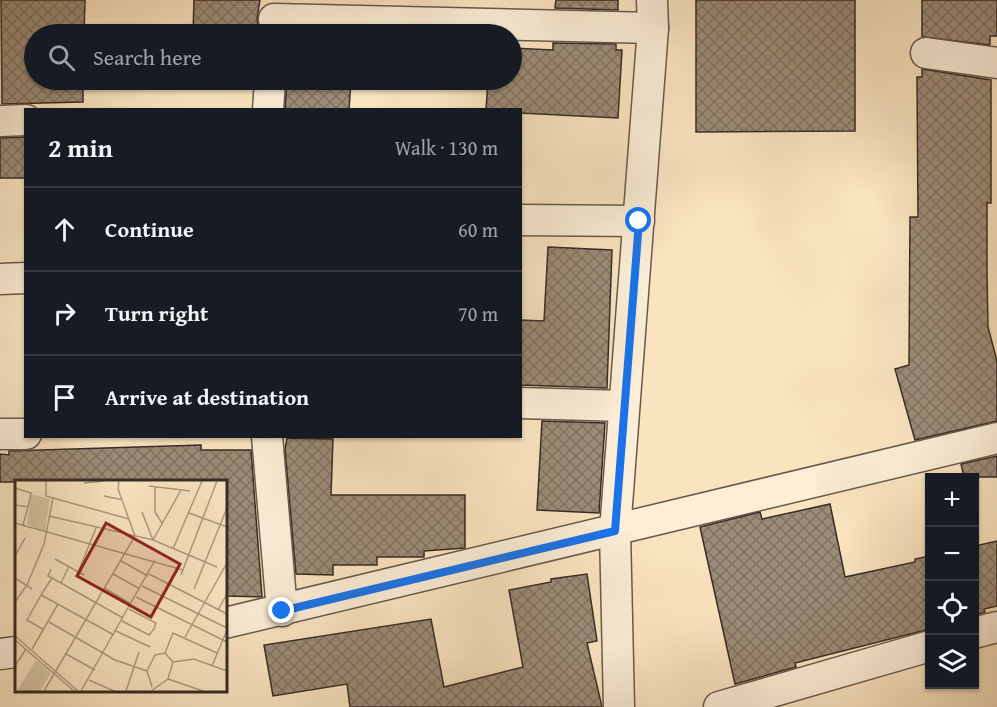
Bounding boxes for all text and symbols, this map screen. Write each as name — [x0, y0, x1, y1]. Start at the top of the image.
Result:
search box — [24, 24, 522, 90]
icon: search — [45, 41, 78, 74]
text: Search here — [93, 41, 202, 73]
text: 2 min — [48, 128, 113, 167]
text: Walk · 130 m — [395, 133, 498, 162]
route start — [625, 207, 651, 233]
icon: ahead — [48, 213, 81, 246]
text: Continue — [105, 213, 194, 245]
text: 60 m — [458, 215, 498, 244]
icon: right — [48, 297, 81, 330]
text: Turn right — [105, 297, 208, 329]
text: 70 m — [458, 299, 498, 328]
icon: arrive — [48, 381, 81, 414]
text: Arrive at destination — [105, 381, 309, 413]
map controls — [925, 473, 979, 689]
button: + — [925, 473, 979, 527]
inset map — [15, 480, 226, 692]
button: − — [925, 527, 979, 581]
button: locate — [925, 581, 979, 635]
route end — [268, 597, 294, 623]
button: layers — [925, 635, 979, 689]

